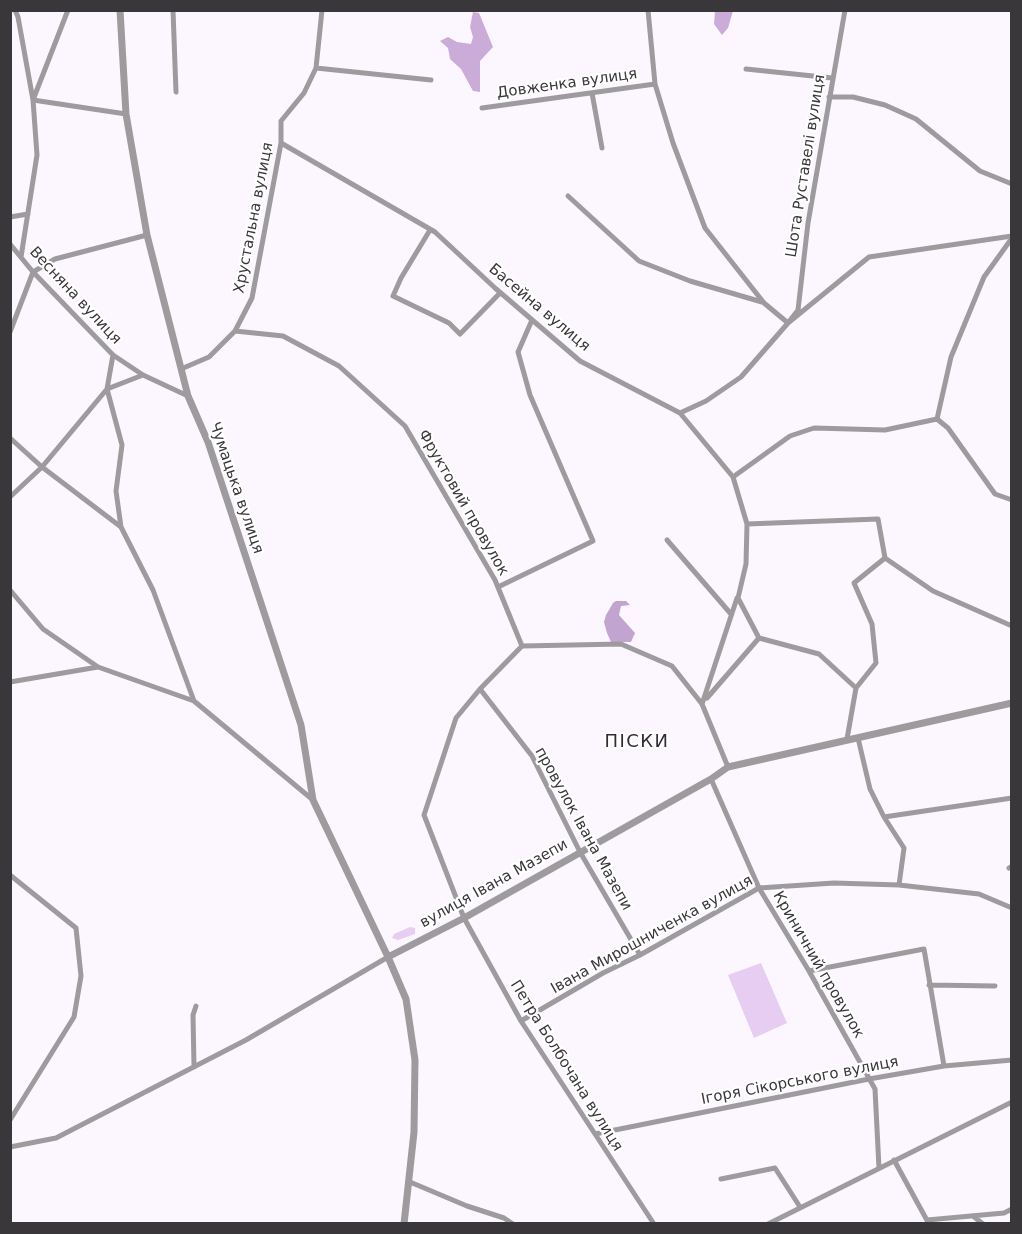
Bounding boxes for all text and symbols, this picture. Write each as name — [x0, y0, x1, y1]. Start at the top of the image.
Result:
street label: Довженка вулиця — [496, 65, 638, 103]
street label: Шота Руставелі вулиця — [783, 73, 829, 259]
street label: Хрустальна вулиця — [231, 141, 277, 295]
street label: Весняна вулиця — [25, 244, 125, 348]
street label: Басейна вулиця — [485, 260, 593, 356]
street label: Чумацька вулиця — [205, 420, 267, 556]
street label: Фруктовий провулок — [414, 427, 512, 579]
district label: ПІСКИ — [604, 731, 670, 753]
street label: провулок Івана Мазепи — [531, 744, 635, 914]
street label: вулиця Івана Мазепи — [417, 836, 571, 932]
street label: Івана Мирошниченка вулиця — [548, 872, 756, 998]
street label: Криничний провулок — [769, 888, 867, 1042]
street label: Петра Болбочана вулиця — [506, 977, 626, 1155]
street label: Ігоря Сікорського вулиця — [700, 1053, 900, 1109]

